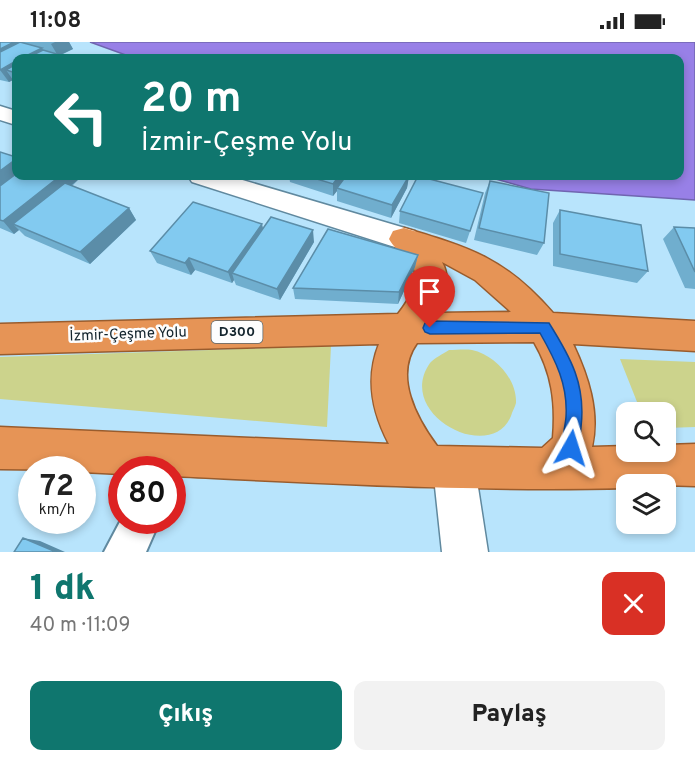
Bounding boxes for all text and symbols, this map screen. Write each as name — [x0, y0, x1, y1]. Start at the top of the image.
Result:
text: 11:08 — [30, 8, 81, 35]
text: 20 m — [141, 74, 242, 127]
icon: left — [42, 78, 120, 156]
text: İzmir-Çeşme Yolu — [141, 126, 352, 160]
pin — [404, 266, 455, 328]
icon: arrive — [413, 275, 446, 308]
road number: D300 — [212, 321, 262, 343]
street label: İzmir-Çeşme Yolu — [69, 322, 187, 347]
map controls — [616, 402, 676, 534]
button: search — [616, 402, 676, 462]
position arrow — [539, 416, 603, 480]
speed limit sign: 80 — [108, 456, 186, 534]
text: 72 — [40, 469, 74, 506]
button: layers — [616, 474, 676, 534]
text: km/h — [39, 501, 75, 520]
text: 1 dk — [30, 567, 95, 613]
button: close — [602, 572, 665, 635]
text: 40 m · 11:09 — [30, 613, 131, 639]
button: Çıkış — [30, 681, 342, 750]
button: Paylaş — [354, 681, 665, 750]

